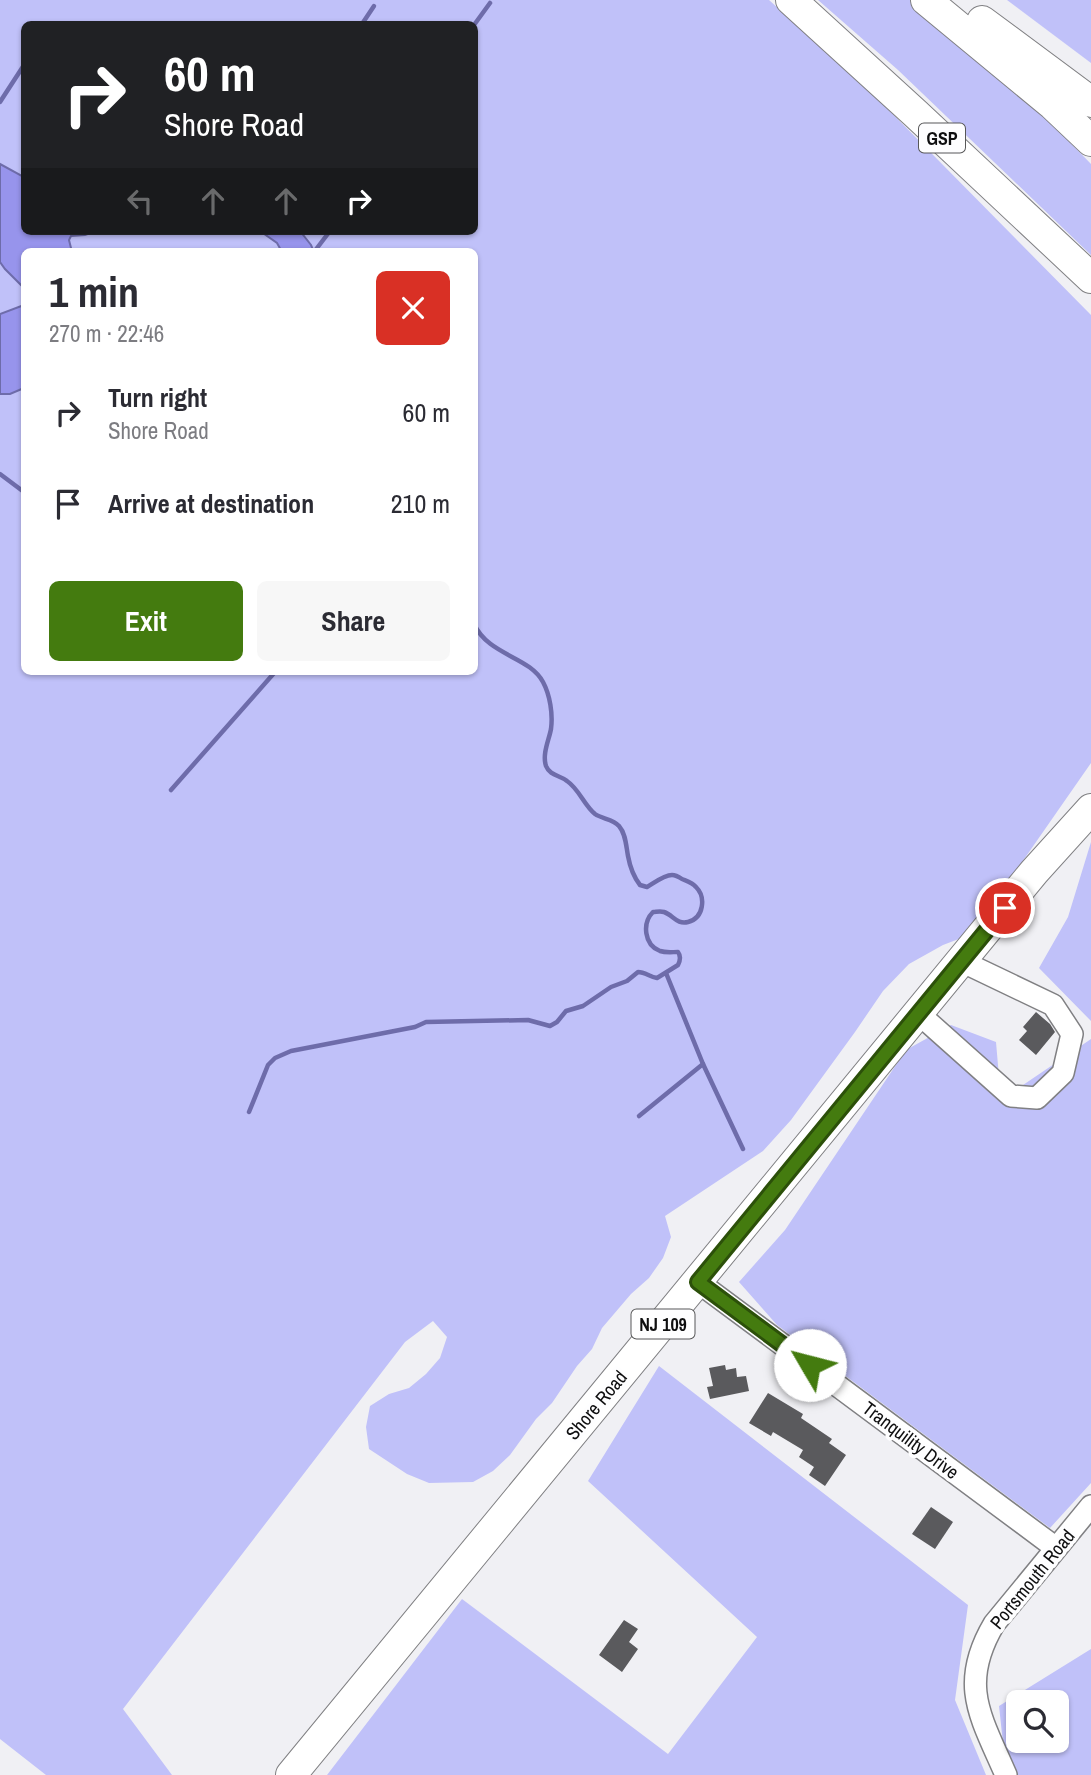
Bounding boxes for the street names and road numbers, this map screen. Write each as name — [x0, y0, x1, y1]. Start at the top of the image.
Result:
road number: GSP — [919, 124, 965, 153]
road number: NJ 109 — [632, 1310, 694, 1338]
street label: Shore Road — [559, 1365, 633, 1445]
street label: Tranquility Drive — [857, 1395, 965, 1485]
street label: Portsmouth Road — [984, 1524, 1080, 1634]

